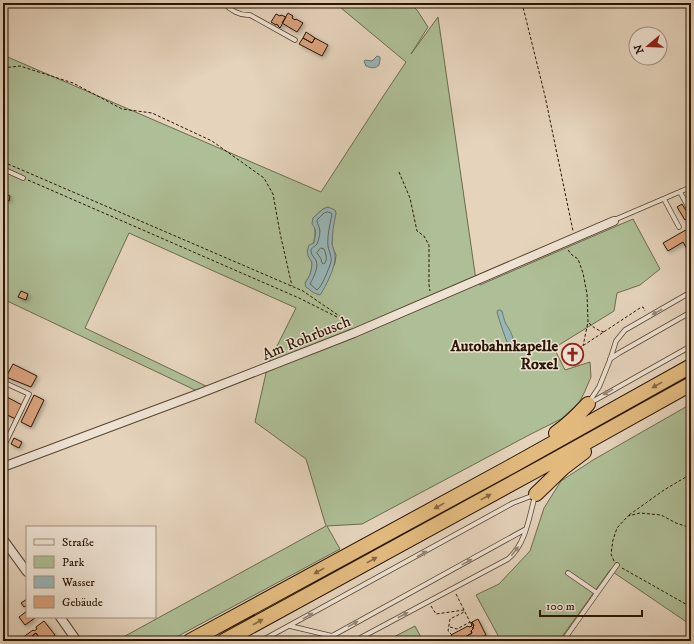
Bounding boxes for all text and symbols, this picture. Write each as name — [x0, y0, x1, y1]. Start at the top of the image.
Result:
north arrow — [628, 26, 668, 66]
text: N — [631, 42, 648, 55]
one-way arrow — [651, 308, 663, 315]
street label: Am Rohrbusch — [259, 311, 354, 365]
place label: Autobahnkapelle Roxel — [450, 336, 559, 374]
church icon: Autobahnkapelle Roxel — [560, 341, 586, 367]
one-way arrow — [651, 382, 663, 389]
one-way arrow — [602, 389, 614, 396]
one-way arrow — [480, 494, 492, 501]
one-way arrow — [433, 502, 445, 509]
legend — [26, 526, 156, 618]
text: Straße — [62, 535, 94, 550]
one-way arrow — [511, 545, 520, 556]
one-way arrow — [416, 550, 428, 557]
text: Park — [62, 555, 84, 570]
one-way arrow — [366, 556, 378, 563]
one-way arrow — [461, 558, 473, 565]
one-way arrow — [314, 567, 325, 574]
text: Wasser — [61, 575, 95, 590]
scale bar — [540, 592, 642, 618]
text: Gebäude — [62, 595, 103, 610]
text: 100 m — [546, 599, 575, 614]
one-way arrow — [398, 612, 409, 619]
one-way arrow — [302, 613, 314, 619]
one-way arrow — [252, 619, 264, 626]
one-way arrow — [347, 621, 359, 628]

